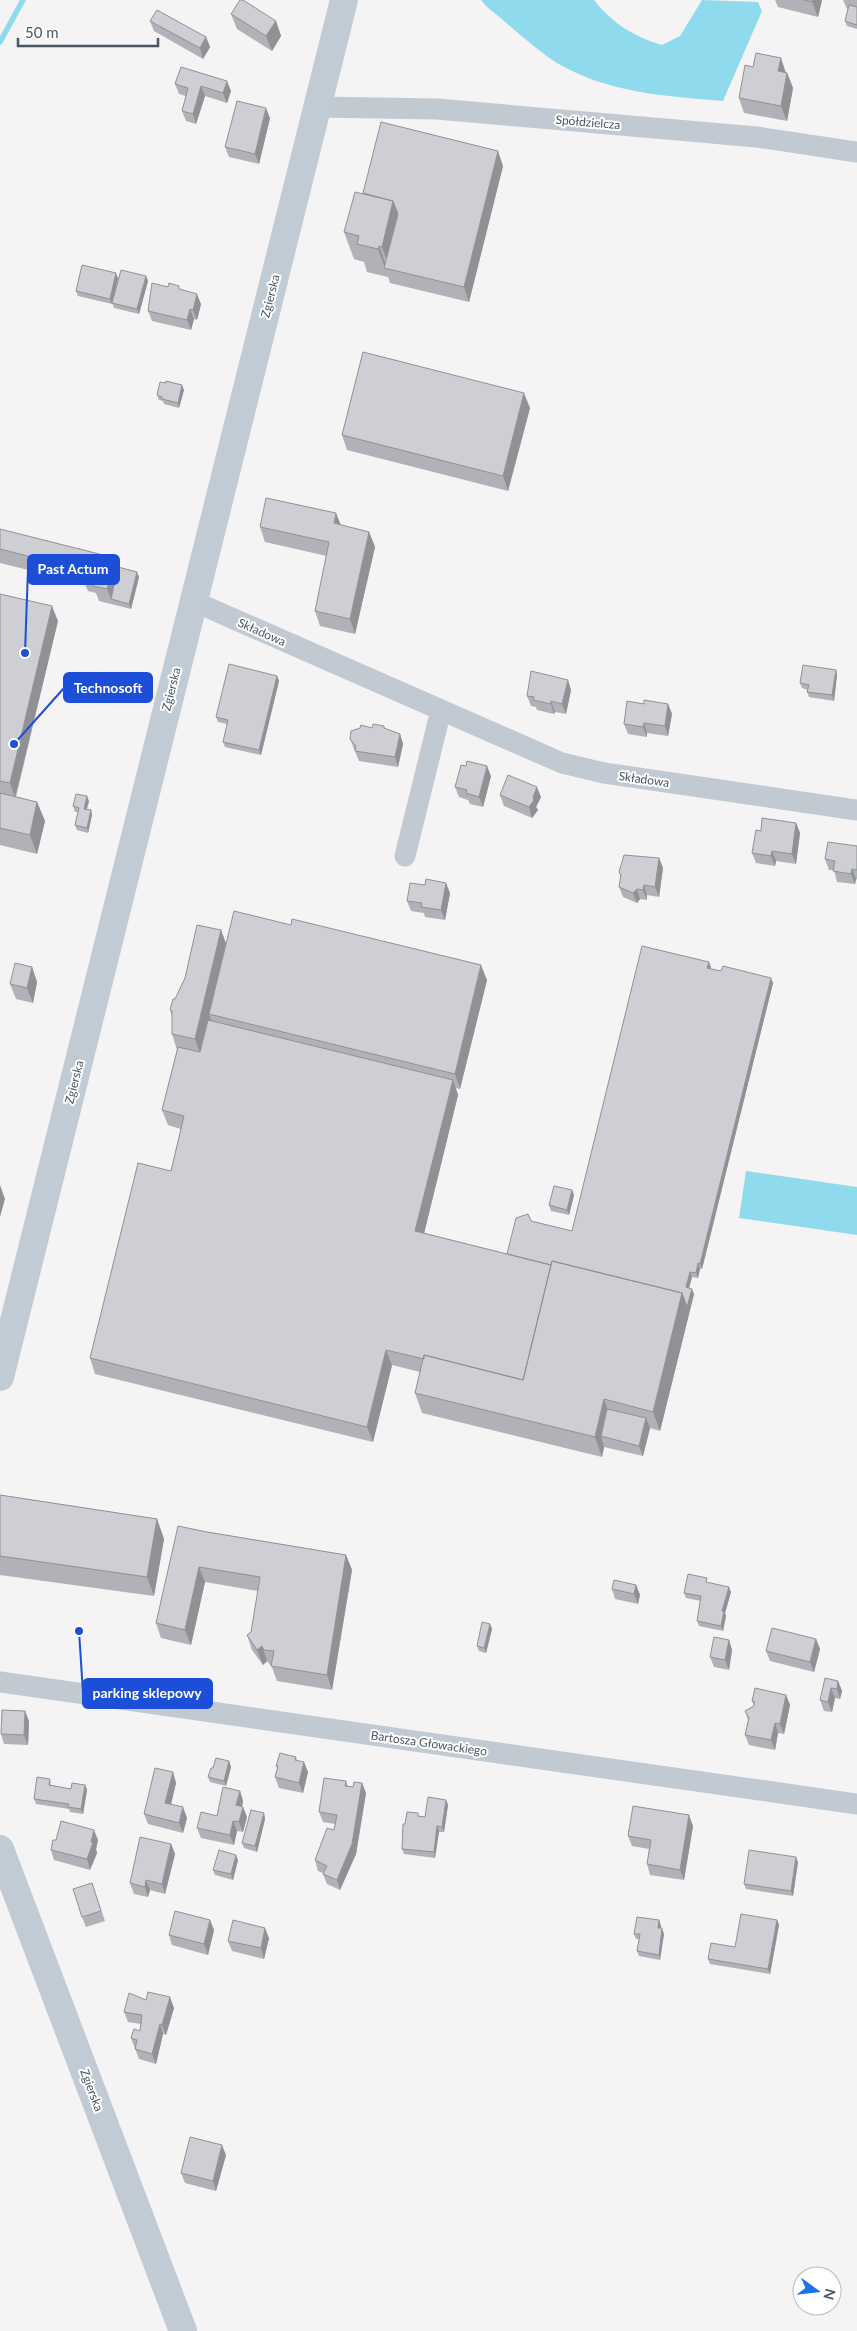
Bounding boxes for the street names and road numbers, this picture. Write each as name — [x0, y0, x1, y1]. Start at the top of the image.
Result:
street label: Spółdzielcza — [555, 112, 621, 132]
street label: Zgierska — [257, 273, 283, 319]
street label: Składowa — [236, 615, 288, 649]
street label: Zgierska — [158, 666, 184, 712]
street label: Składowa — [618, 768, 670, 790]
street label: Zgierska — [61, 1059, 87, 1105]
street label: Bartosza Głowackiego — [370, 1727, 488, 1759]
street label: Zgierska — [77, 2067, 107, 2113]

